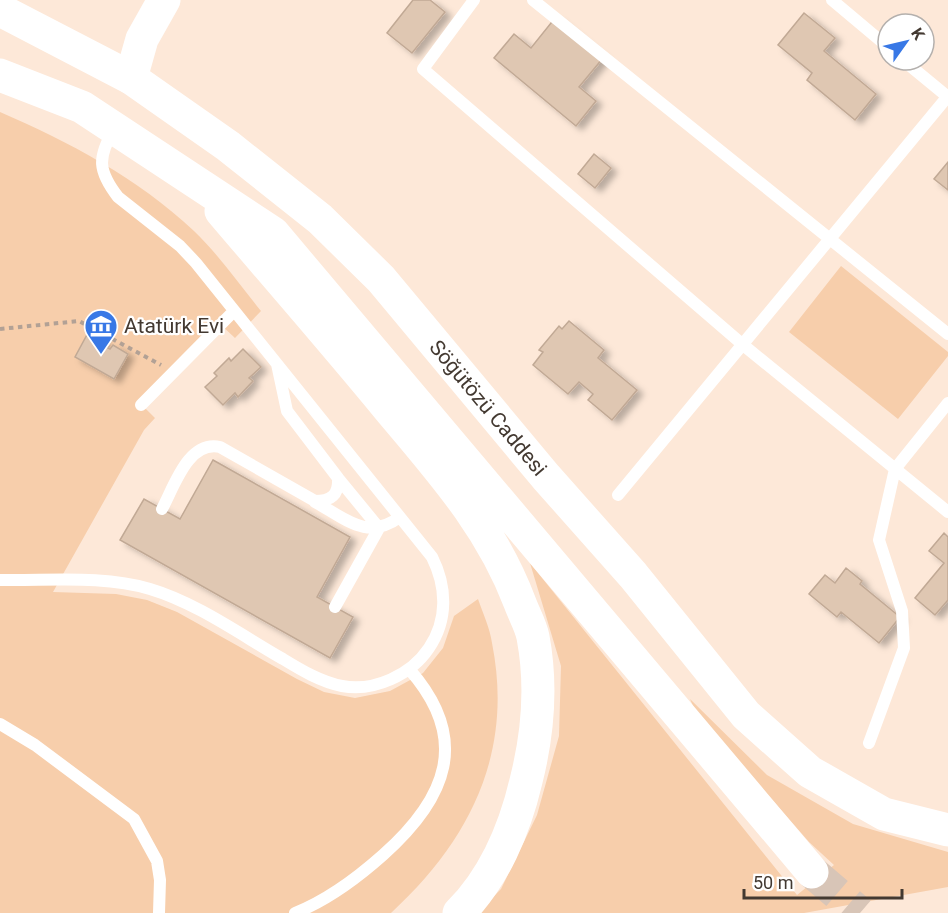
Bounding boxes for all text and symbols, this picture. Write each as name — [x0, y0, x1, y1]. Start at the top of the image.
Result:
north arrow — [876, 12, 936, 72]
text: K — [907, 24, 929, 44]
museum icon: Atatürk Evi — [83, 308, 119, 355]
place label: Atatürk Evi — [124, 314, 224, 338]
street label: Söğütözü Caddesi — [424, 335, 552, 481]
scale bar — [744, 862, 902, 900]
text: 50 m — [753, 872, 793, 893]

